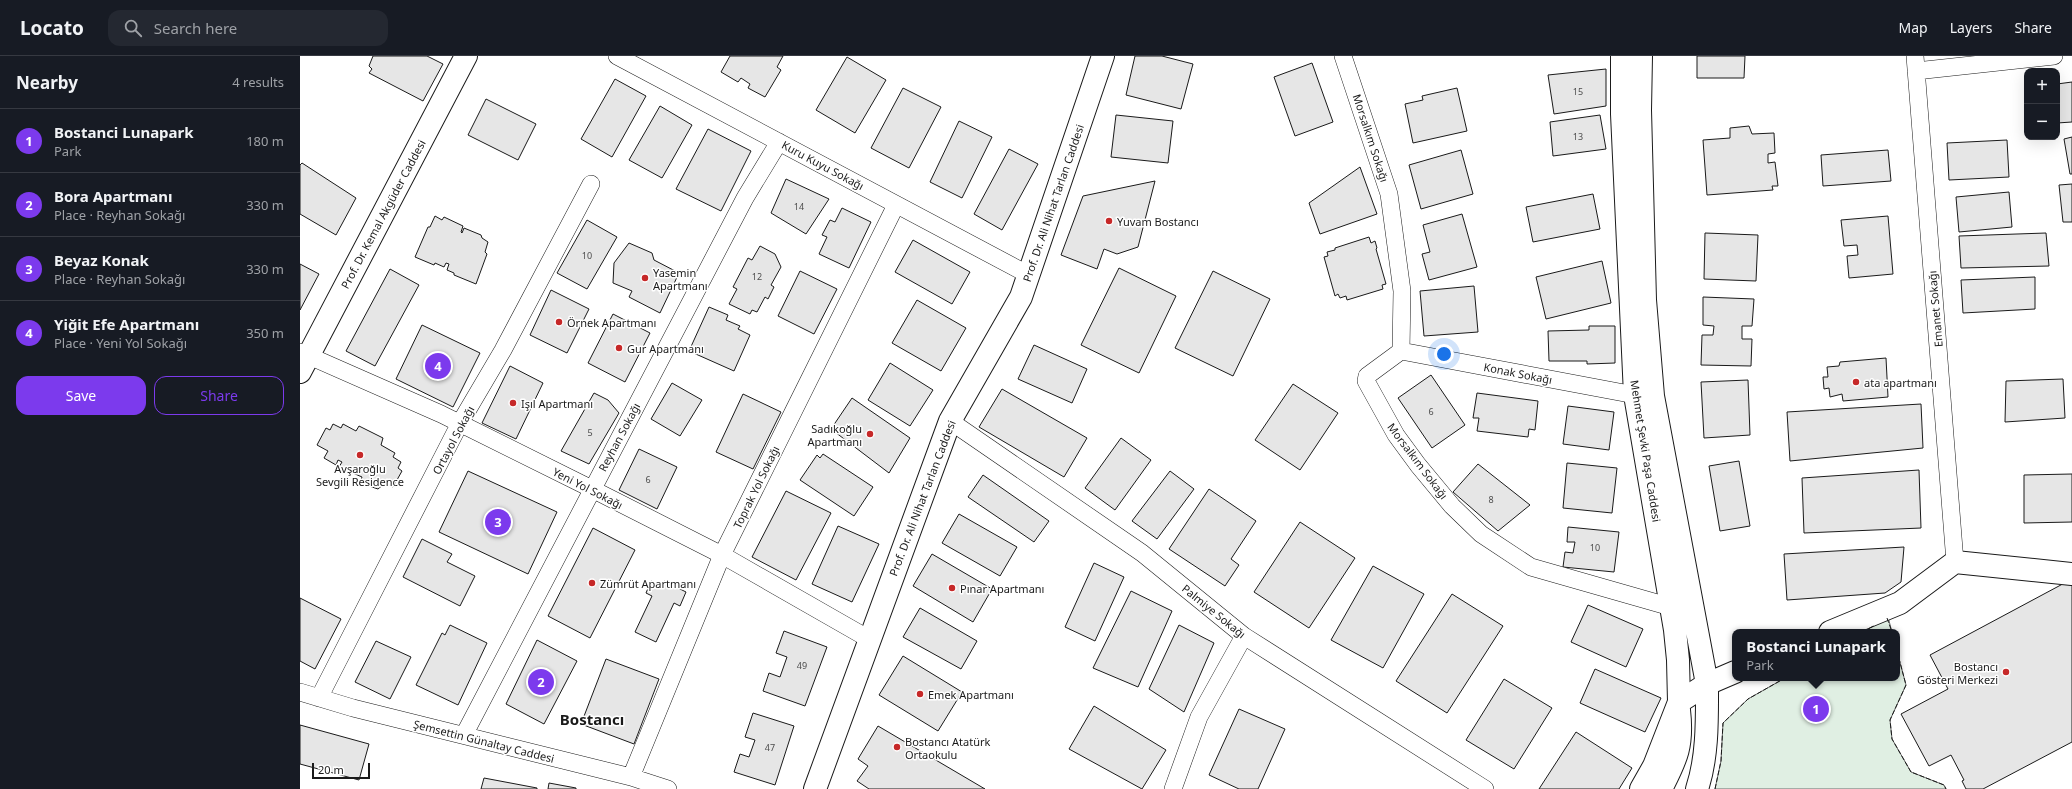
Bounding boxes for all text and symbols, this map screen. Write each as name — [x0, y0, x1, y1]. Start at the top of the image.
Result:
search box — [108, 10, 388, 46]
text: Locato — [20, 15, 84, 41]
icon: search — [122, 17, 144, 39]
text: Search here — [154, 18, 237, 38]
text: Map — [1899, 18, 1928, 37]
text: Layers — [1950, 18, 1992, 37]
text: Share — [2014, 18, 2052, 37]
map controls — [2024, 68, 2060, 140]
button: + — [2024, 68, 2060, 104]
text: Nearby — [16, 71, 78, 94]
text: 4 results — [232, 73, 284, 91]
house number: 15 — [1573, 85, 1583, 98]
street label: Morsalkım Sokağı — [1350, 92, 1392, 184]
button: − — [2024, 104, 2060, 140]
text: Bostanci Lunapark — [54, 122, 194, 142]
street label: Prof. Dr. Ali Nihat Tarlan Caddesi — [1019, 122, 1087, 284]
house number: 13 — [1573, 130, 1583, 143]
text: 1 — [25, 132, 33, 150]
text: 180 m — [246, 132, 284, 150]
street label: Prof. Dr. Kemal Akgüder Caddesi — [337, 137, 429, 291]
street label: Kuru Kuyu Sokağı — [779, 137, 867, 193]
text: Park — [54, 142, 81, 160]
text: Bora Apartmanı — [54, 186, 173, 206]
text: 2 — [25, 196, 33, 214]
text: 330 m — [246, 196, 284, 214]
house number: 14 — [794, 200, 804, 213]
text: Place · Reyhan Sokağı — [54, 206, 185, 224]
place label: Yuvam Bostancı — [1117, 214, 1199, 229]
marker: Yuvam Bostancı — [1104, 216, 1114, 226]
house number: 10 — [582, 249, 592, 262]
text: Beyaz Konak — [54, 250, 149, 270]
text: 3 — [25, 260, 33, 278]
text: 330 m — [246, 260, 284, 278]
place label: Yasemin Apartmanı — [653, 265, 708, 293]
text: Place · Reyhan Sokağı — [54, 270, 185, 288]
house number: 12 — [752, 270, 762, 283]
street label: Emanet Sokağı — [1924, 270, 1946, 348]
marker: Yasemin Apartmanı — [640, 273, 650, 283]
text: Yiğit Efe Apartmanı — [54, 314, 199, 334]
place label: Örnek Apartmanı — [567, 315, 656, 330]
marker: Örnek Apartmanı — [554, 317, 564, 327]
text: 4 — [25, 324, 33, 342]
text: 350 m — [246, 324, 284, 342]
text: Place · Yeni Yol Sokağı — [54, 334, 187, 352]
place label: Gur Apartmanı — [627, 341, 704, 356]
marker: Gur Apartmanı — [614, 343, 624, 353]
your location — [1434, 344, 1454, 364]
pin: 4 — [425, 351, 451, 381]
street label: Konak Sokağı — [1482, 359, 1554, 387]
place label: ata apartmanı — [1864, 375, 1937, 390]
button: Save — [16, 376, 146, 415]
button: Share — [154, 376, 284, 415]
marker: ata apartmanı — [1851, 377, 1861, 387]
street label: Mehmet Şevki Paşa Caddesi — [1627, 379, 1665, 523]
place label: Işıl Apartmanı — [521, 396, 593, 411]
marker: Işıl Apartmanı — [508, 398, 518, 408]
street label: Reyhan Sokağı — [595, 400, 643, 474]
street label: Ortayol Sokağı — [429, 403, 477, 477]
house number: 6 — [1428, 405, 1434, 418]
street label: Prof. Dr. Ali Nihat Tarlan Caddesi — [885, 418, 959, 578]
street label: Morsalkım Sokağı — [1384, 420, 1452, 502]
place label: Sadıkoğlu Apartmanı — [807, 421, 862, 449]
house number: 5 — [587, 426, 593, 439]
marker: Sadıkoğlu Apartmanı — [865, 429, 875, 439]
street label: Toprak Yol Sokağı — [729, 443, 783, 531]
marker: Avşaroğlu Sevgili Residence — [355, 450, 365, 460]
place label: Avşaroğlu Sevgili Residence — [316, 461, 404, 489]
street label: Yeni Yol Sokağı — [550, 464, 626, 512]
house number: 6 — [645, 473, 651, 486]
house number: 8 — [1488, 493, 1494, 506]
pin: 3 — [485, 507, 511, 537]
house number: 10 — [1590, 541, 1600, 554]
place label: Zümrüt Apartmanı — [600, 576, 696, 591]
marker: Zümrüt Apartmanı — [587, 578, 597, 588]
place label: Pınar Apartmanı — [960, 581, 1044, 596]
street label: Palmiye Sokağı — [1179, 581, 1249, 641]
marker: Pınar Apartmanı — [947, 583, 957, 593]
popup — [1732, 629, 1900, 681]
text: Bostanci Lunapark — [1746, 636, 1886, 656]
text: Park — [1746, 656, 1774, 674]
house number: 49 — [797, 659, 807, 672]
place label: Bostancı Gösteri Merkezi — [1917, 659, 1998, 687]
pin: 2 — [528, 667, 554, 697]
marker: Bostancı Gösteri Merkezi — [2001, 667, 2011, 677]
place label: Emek Apartmanı — [928, 687, 1014, 702]
marker: Emek Apartmanı — [915, 689, 925, 699]
pin: 1 — [1803, 694, 1829, 724]
district label: Bostancı — [560, 709, 624, 729]
street label: Şemsettin Günaltay Caddesi — [412, 716, 556, 766]
place label: Bostancı Atatürk Ortaokulu — [905, 734, 990, 762]
house number: 47 — [765, 741, 775, 754]
marker: Bostancı Atatürk Ortaokulu — [892, 742, 902, 752]
scale bar — [312, 761, 370, 780]
text: 20 m — [318, 762, 344, 777]

